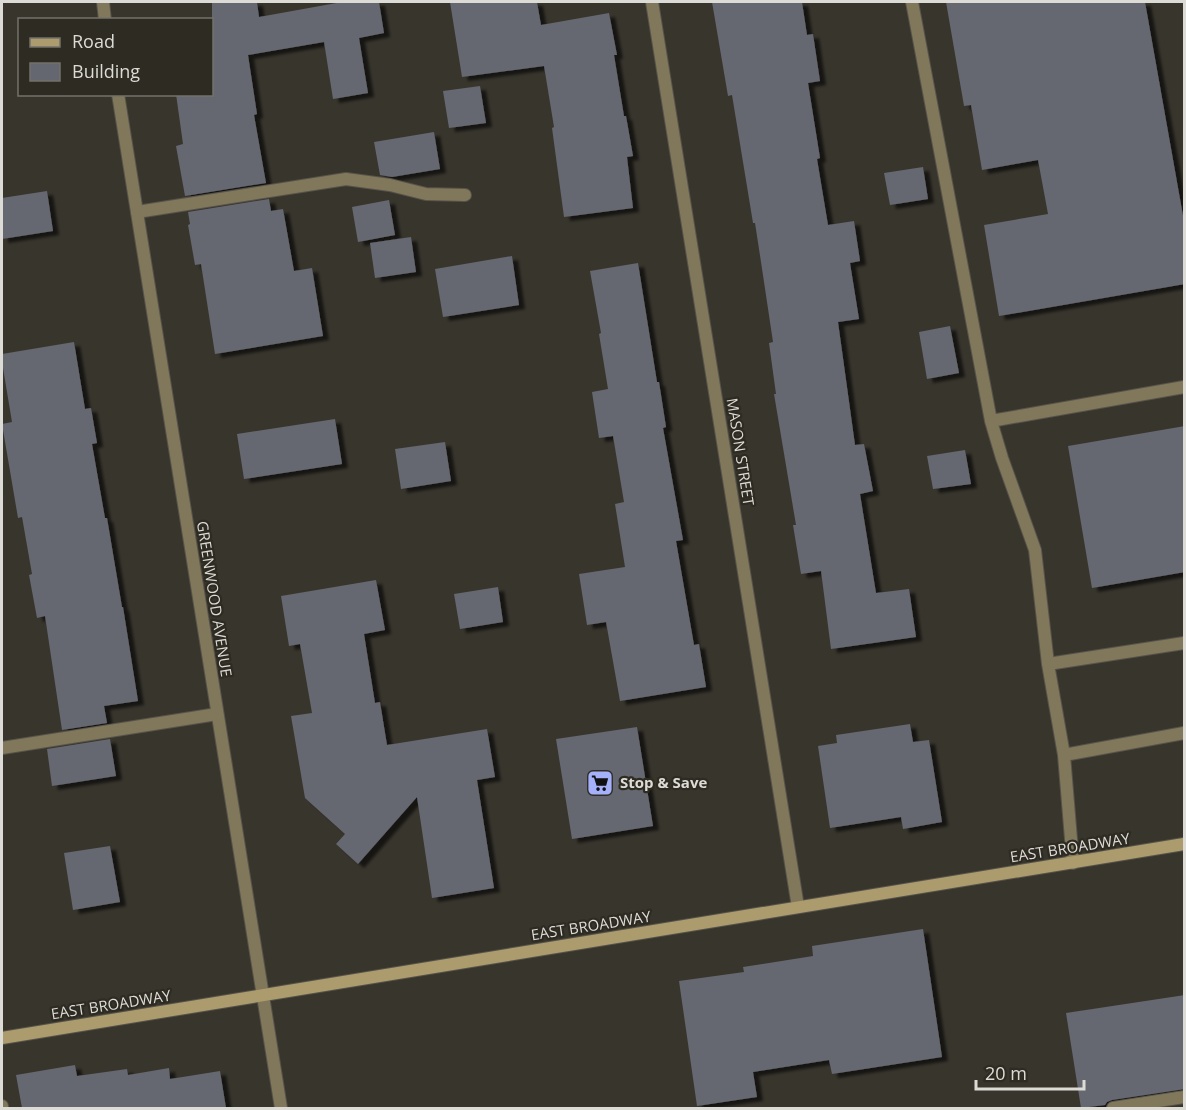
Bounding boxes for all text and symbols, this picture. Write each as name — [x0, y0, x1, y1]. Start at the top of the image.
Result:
legend — [18, 18, 213, 96]
text: Road — [72, 29, 115, 53]
text: Building — [72, 59, 140, 83]
street label: MASON STREET — [723, 397, 759, 508]
street label: GREENWOOD AVENUE — [193, 520, 237, 678]
supermarket icon: Stop & Save — [585, 768, 615, 798]
place label: Stop & Save — [620, 772, 707, 792]
street label: EAST BROADWAY — [1009, 828, 1132, 866]
street label: EAST BROADWAY — [530, 906, 653, 944]
street label: EAST BROADWAY — [50, 985, 173, 1023]
scale bar — [976, 1053, 1084, 1091]
text: 20 m — [985, 1061, 1027, 1085]

